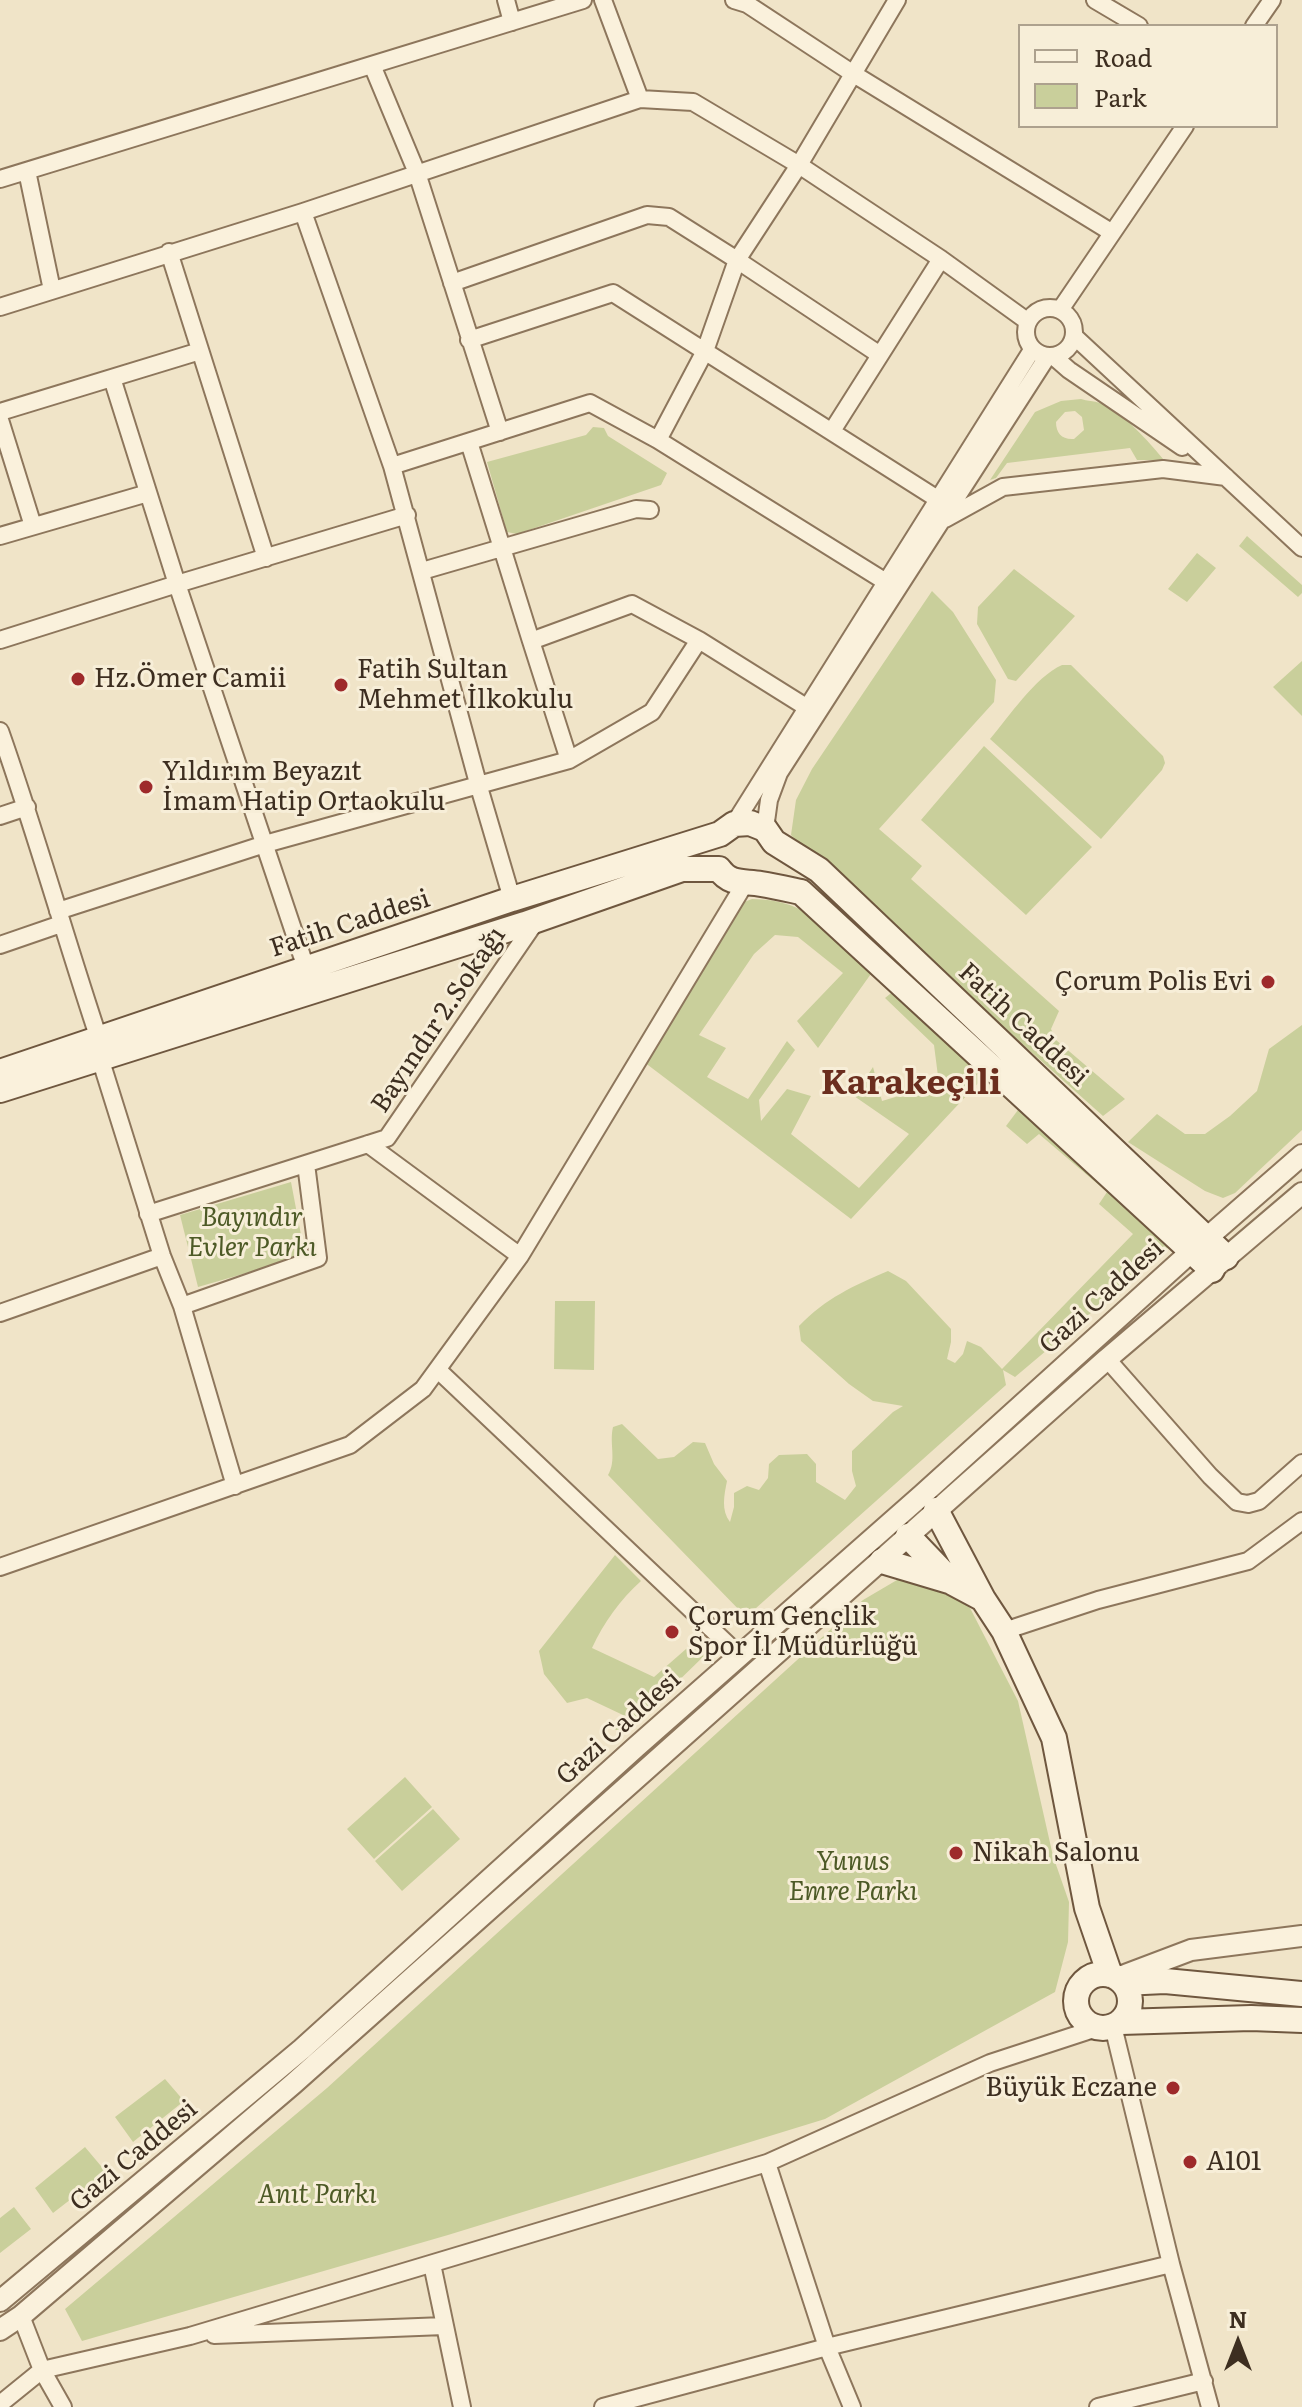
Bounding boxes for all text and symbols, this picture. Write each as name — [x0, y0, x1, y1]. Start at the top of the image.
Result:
legend — [1018, 24, 1278, 128]
text: Road — [1094, 39, 1152, 74]
text: Park — [1094, 79, 1147, 114]
place label: Fatih Sultan Mehmet İlkokulu — [357, 654, 573, 716]
place label: Hz.Ömer Camii — [94, 663, 286, 695]
marker: Hz.Ömer Camii — [69, 670, 87, 688]
marker: Fatih Sultan Mehmet İlkokulu — [332, 676, 350, 694]
place label: Yıldırım Beyazıt İmam Hatip Ortaokulu — [162, 756, 445, 818]
marker: Yıldırım Beyazıt İmam Hatip Ortaokulu — [137, 778, 155, 796]
street label: Fatih Caddesi — [266, 883, 434, 965]
street label: Bayındır 2.Sokağı — [365, 921, 513, 1119]
street label: Fatih Caddesi — [952, 957, 1094, 1093]
place label: Çorum Polis Evi — [1055, 966, 1252, 998]
marker: Çorum Polis Evi — [1259, 973, 1277, 991]
district label: Karakeçili — [821, 1064, 1001, 1104]
park label: Bayındır Evler Parkı — [187, 1202, 317, 1264]
street label: Gazi Caddesi — [1033, 1233, 1171, 1361]
place label: Çorum Gençlik Spor İl Müdürlüğü — [688, 1601, 918, 1662]
marker: Çorum Gençlik Spor İl Müdürlüğü — [663, 1623, 681, 1641]
street label: Gazi Caddesi — [550, 1664, 688, 1792]
place label: Nikah Salonu — [972, 1837, 1140, 1869]
marker: Nikah Salonu — [947, 1844, 965, 1862]
park label: Yunus Emre Parkı — [788, 1846, 918, 1908]
place label: Büyük Eczane — [985, 2072, 1157, 2104]
marker: Büyük Eczane — [1164, 2079, 1182, 2097]
street label: Gazi Caddesi — [64, 2094, 204, 2218]
place label: A101 — [1206, 2146, 1261, 2178]
marker: A101 — [1181, 2153, 1199, 2171]
park label: Anıt Parkı — [258, 2179, 376, 2211]
text: N — [1229, 2302, 1247, 2335]
north arrow — [1198, 2303, 1278, 2383]

